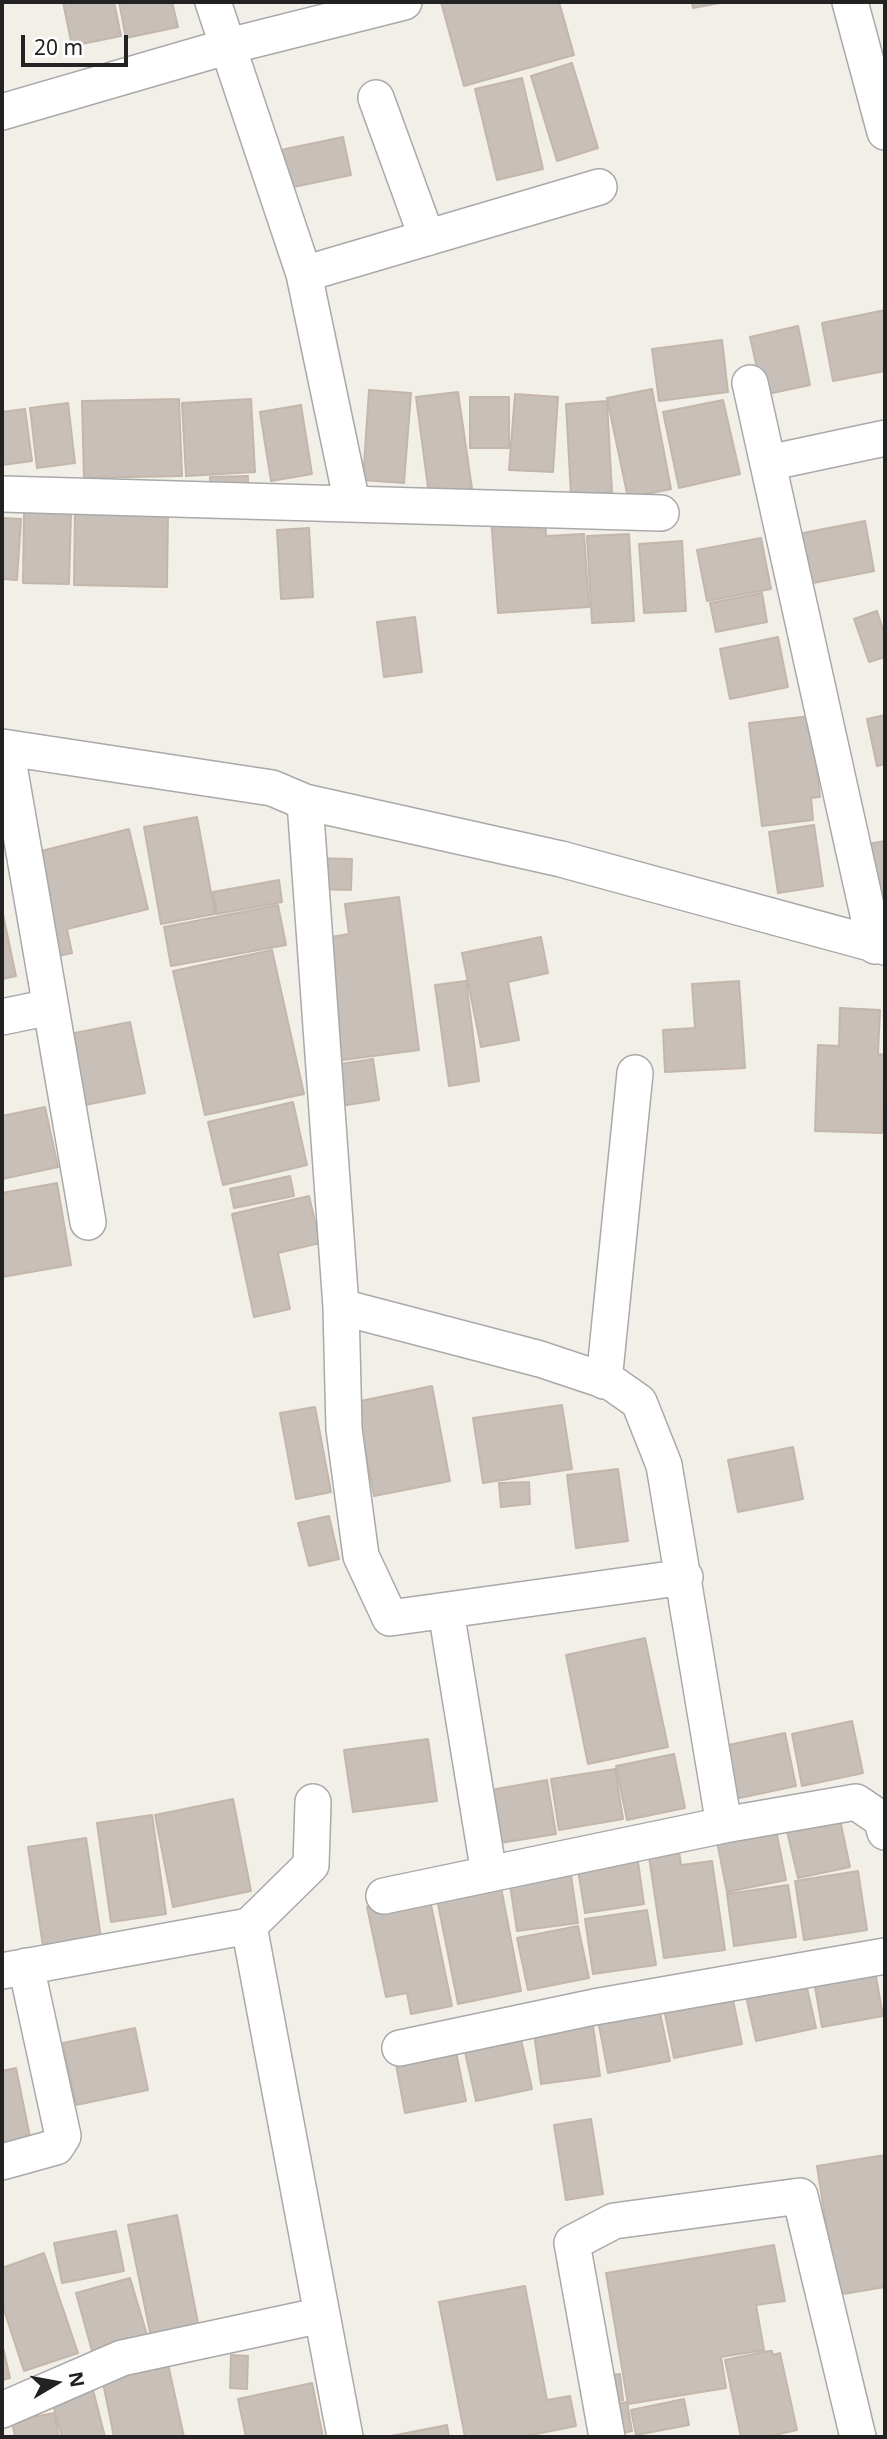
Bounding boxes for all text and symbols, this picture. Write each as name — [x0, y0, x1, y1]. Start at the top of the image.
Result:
scale bar — [24, 21, 131, 65]
text: 20 m — [34, 33, 83, 61]
north arrow — [21, 2348, 91, 2418]
text: N — [63, 2369, 91, 2389]

